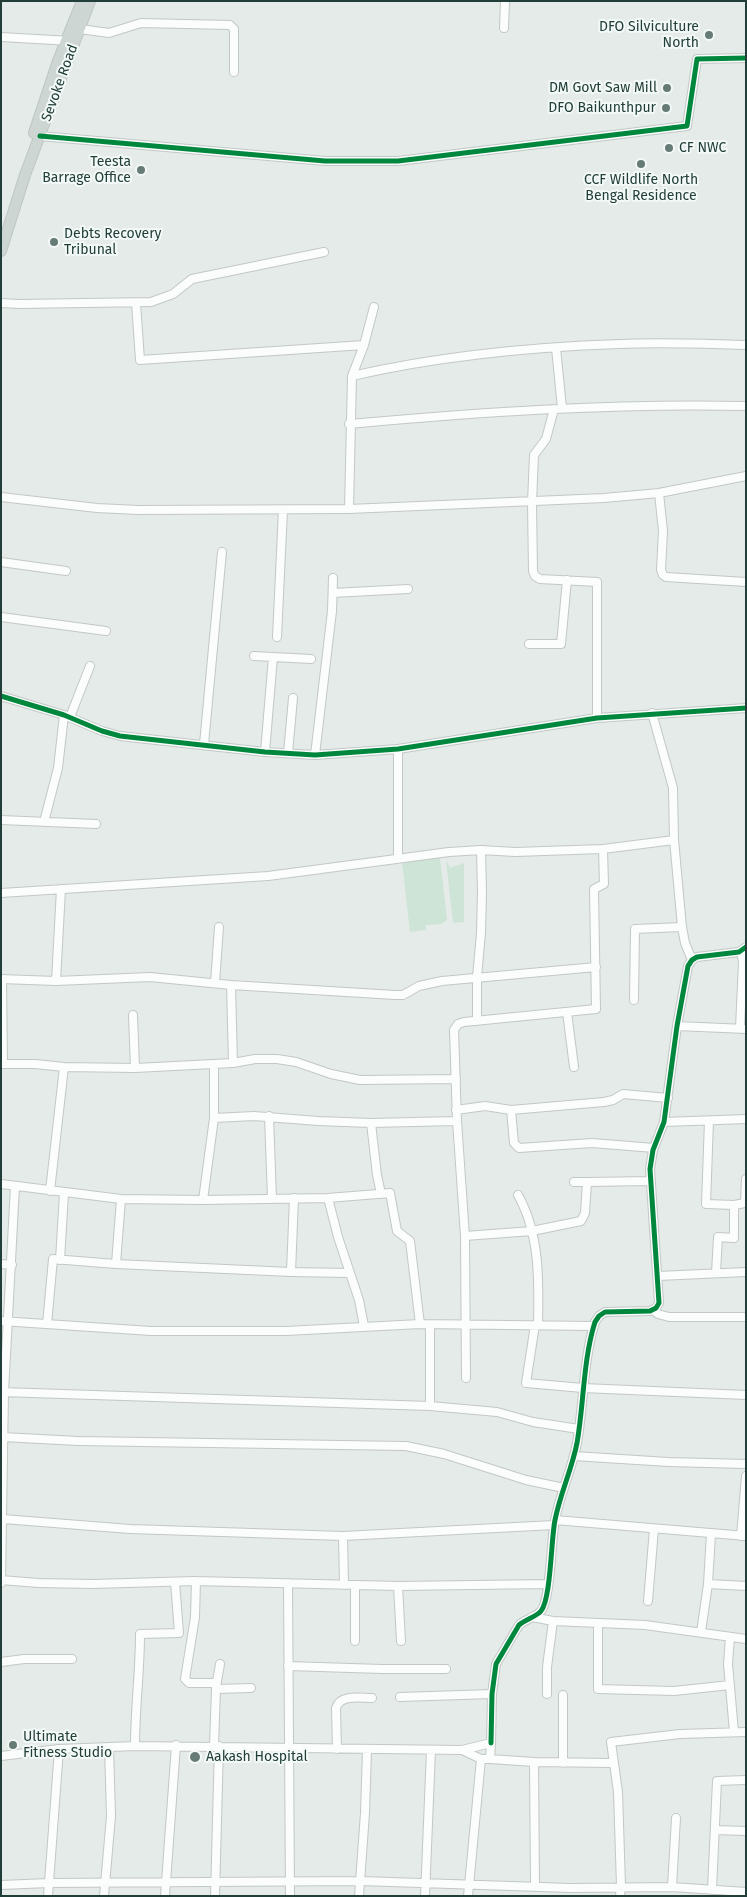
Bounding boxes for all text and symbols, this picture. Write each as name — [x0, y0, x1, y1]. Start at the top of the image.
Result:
place label: DFO Silviculture North — [599, 19, 699, 52]
marker: DFO Silviculture North — [703, 29, 715, 41]
street label: Sevoke Road — [38, 42, 82, 124]
place label: DM Govt Saw Mill — [549, 80, 657, 96]
marker: DM Govt Saw Mill — [661, 82, 673, 94]
place label: DFO Baikunthpur — [548, 100, 656, 116]
marker: DFO Baikunthpur — [660, 102, 672, 114]
place label: CF NWC — [679, 140, 726, 156]
marker: CF NWC — [663, 142, 675, 154]
place label: Teesta Barrage Office — [42, 154, 131, 186]
marker: CCF Wildlife North Bengal Residence — [635, 158, 647, 170]
marker: Teesta Barrage Office — [135, 164, 147, 176]
place label: CCF Wildlife North Bengal Residence — [584, 172, 698, 204]
place label: Debts Recovery Tribunal — [64, 226, 161, 258]
marker: Debts Recovery Tribunal — [48, 236, 60, 248]
place label: Ultimate Fitness Studio — [23, 1729, 112, 1761]
marker: Ultimate Fitness Studio — [7, 1739, 19, 1751]
place label: Aakash Hospital — [206, 1749, 308, 1765]
marker: Aakash Hospital — [188, 1750, 202, 1764]

